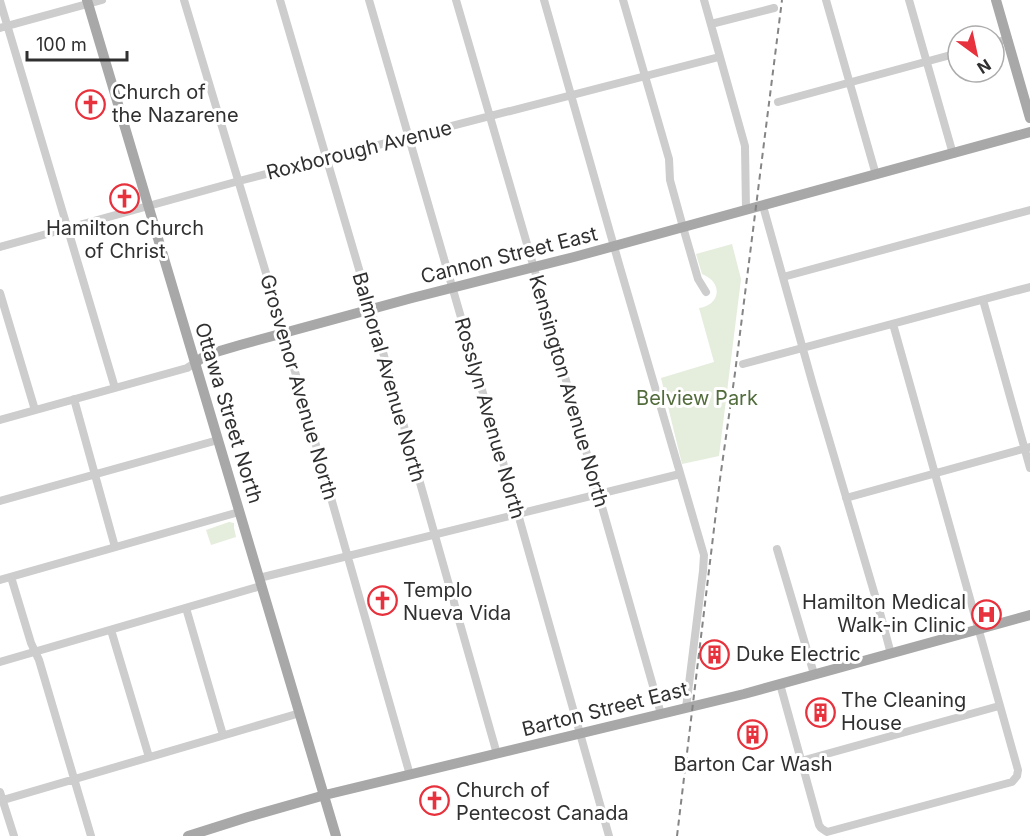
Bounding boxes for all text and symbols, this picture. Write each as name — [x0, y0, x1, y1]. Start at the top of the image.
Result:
scale bar — [27, 24, 128, 62]
north arrow — [946, 24, 1006, 84]
text: 100 m — [36, 34, 87, 55]
text: N — [974, 55, 995, 78]
place label: Church of the Nazarene — [112, 80, 239, 127]
church icon: Church of the Nazarene — [75, 88, 107, 120]
street label: Roxborough Avenue — [264, 115, 454, 185]
church icon: Hamilton Church of Christ — [109, 182, 141, 214]
place label: Hamilton Church of Christ — [46, 216, 204, 263]
street label: Cannon Street East — [418, 221, 600, 289]
street label: Balmoral Avenue North — [348, 269, 430, 485]
street label: Grosvenor Avenue North — [255, 272, 343, 502]
street label: Kensington Avenue North — [524, 272, 614, 510]
street label: Rosslyn Avenue North — [450, 314, 530, 522]
street label: Ottawa Street North — [190, 320, 268, 506]
park label: Belview Park — [636, 386, 758, 410]
place label: Templo Nueva Vida — [403, 578, 511, 625]
church icon: Templo Nueva Vida — [366, 585, 398, 617]
place label: Hamilton Medical Walk-in Clinic — [802, 590, 966, 637]
hospital icon: Hamilton Medical Walk-in Clinic — [971, 598, 1003, 630]
building icon: Duke Electric — [699, 638, 731, 670]
place label: Duke Electric — [736, 642, 861, 666]
street label: Barton Street East — [519, 677, 691, 741]
place label: The Cleaning House — [841, 688, 966, 735]
building icon: The Cleaning House — [804, 696, 836, 728]
building icon: Barton Car Wash — [737, 718, 769, 750]
place label: Barton Car Wash — [673, 752, 833, 776]
place label: Church of Pentecost Canada — [456, 778, 629, 825]
church icon: Church of Pentecost Canada — [419, 785, 451, 817]

